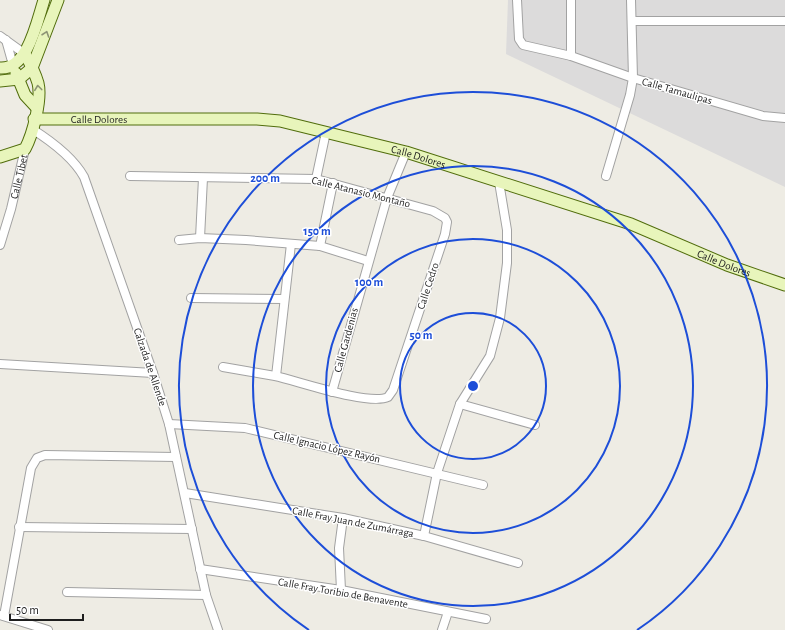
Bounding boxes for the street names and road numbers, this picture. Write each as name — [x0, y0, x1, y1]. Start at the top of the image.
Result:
street label: Calle Tamaulipas — [641, 76, 713, 106]
street label: Calle Dolores — [71, 114, 127, 125]
street label: Calle Dolores — [390, 143, 447, 170]
street label: Calle Tibet — [8, 153, 29, 200]
street label: Calle Atanasio Montaño — [310, 174, 412, 210]
street label: Calle Dolores — [696, 248, 752, 278]
street label: Calle Cedro — [415, 261, 441, 311]
street label: Calle Gardenias — [332, 307, 360, 373]
street label: Calzada de Allende — [132, 327, 168, 407]
street label: Calle Ignacio López Rayón — [273, 429, 381, 465]
street label: Calle Fray Juan de Zumárraga — [291, 505, 415, 539]
street label: Calle Fray Toribio de Benavente — [277, 576, 409, 610]

